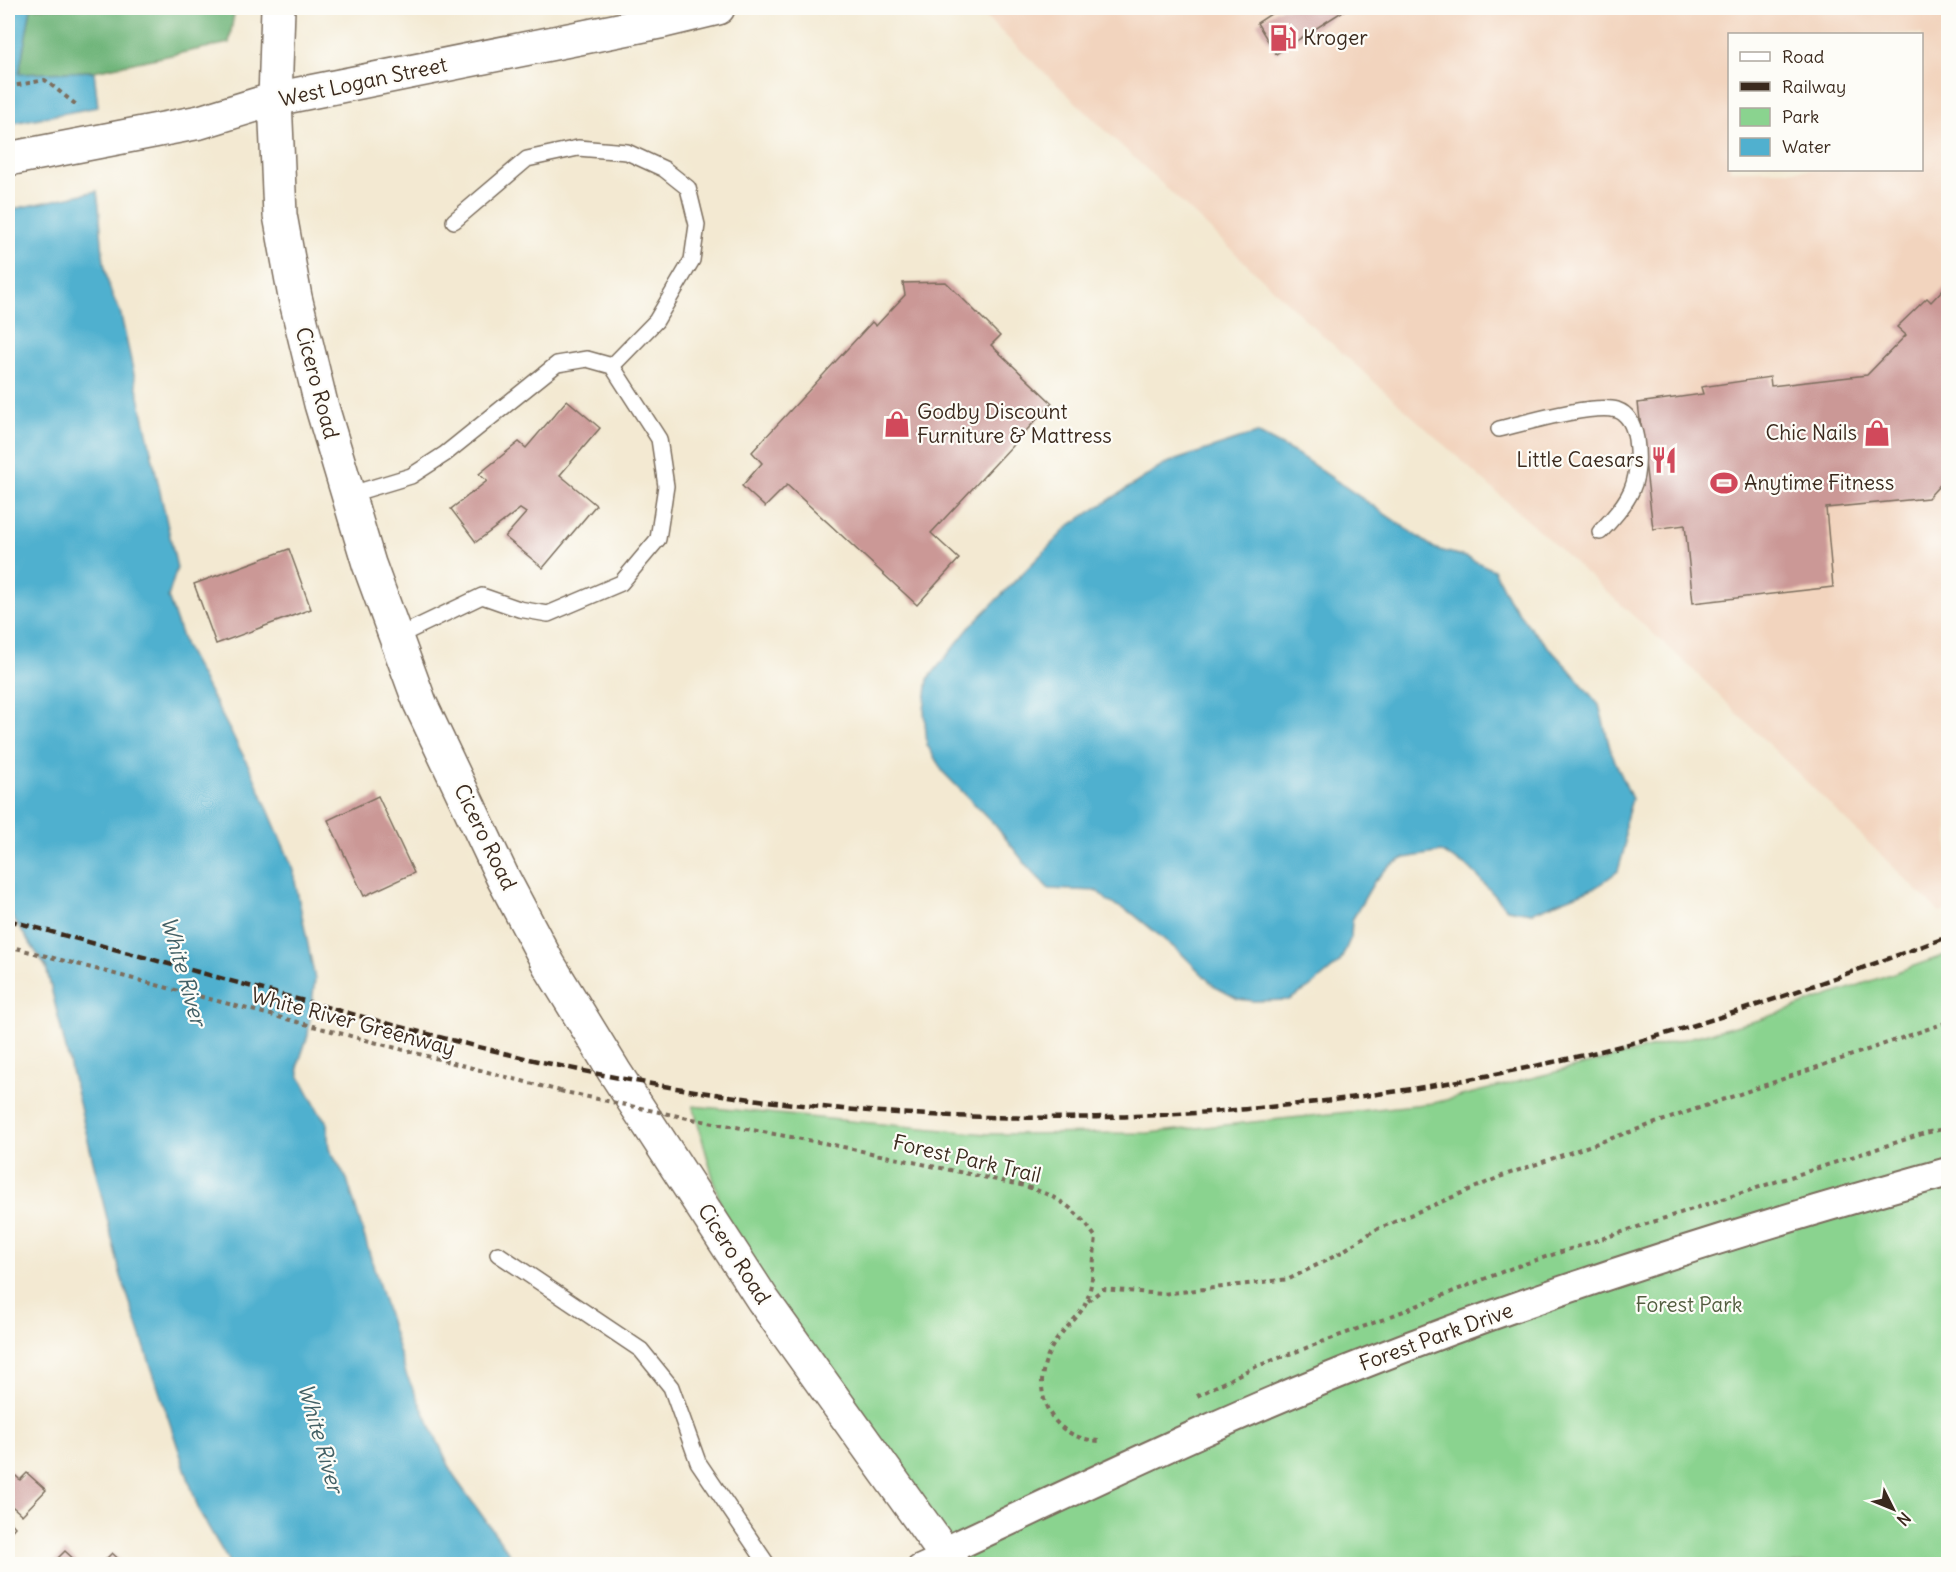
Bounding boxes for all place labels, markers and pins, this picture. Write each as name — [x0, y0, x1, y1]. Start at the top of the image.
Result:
fuel station icon: Kroger — [1268, 23, 1298, 53]
place label: Kroger — [1303, 24, 1368, 51]
place label: Godby Discount Furniture & Mattress — [917, 398, 1112, 449]
shop icon: Godby Discount Furniture & Mattress — [882, 409, 912, 439]
shop icon: Chic Nails — [1862, 418, 1892, 448]
place label: Chic Nails — [1765, 419, 1857, 446]
restaurant icon: Little Caesars — [1649, 445, 1679, 475]
place label: Little Caesars — [1516, 446, 1644, 473]
sports icon: Anytime Fitness — [1709, 468, 1739, 498]
place label: Anytime Fitness — [1744, 469, 1894, 496]

